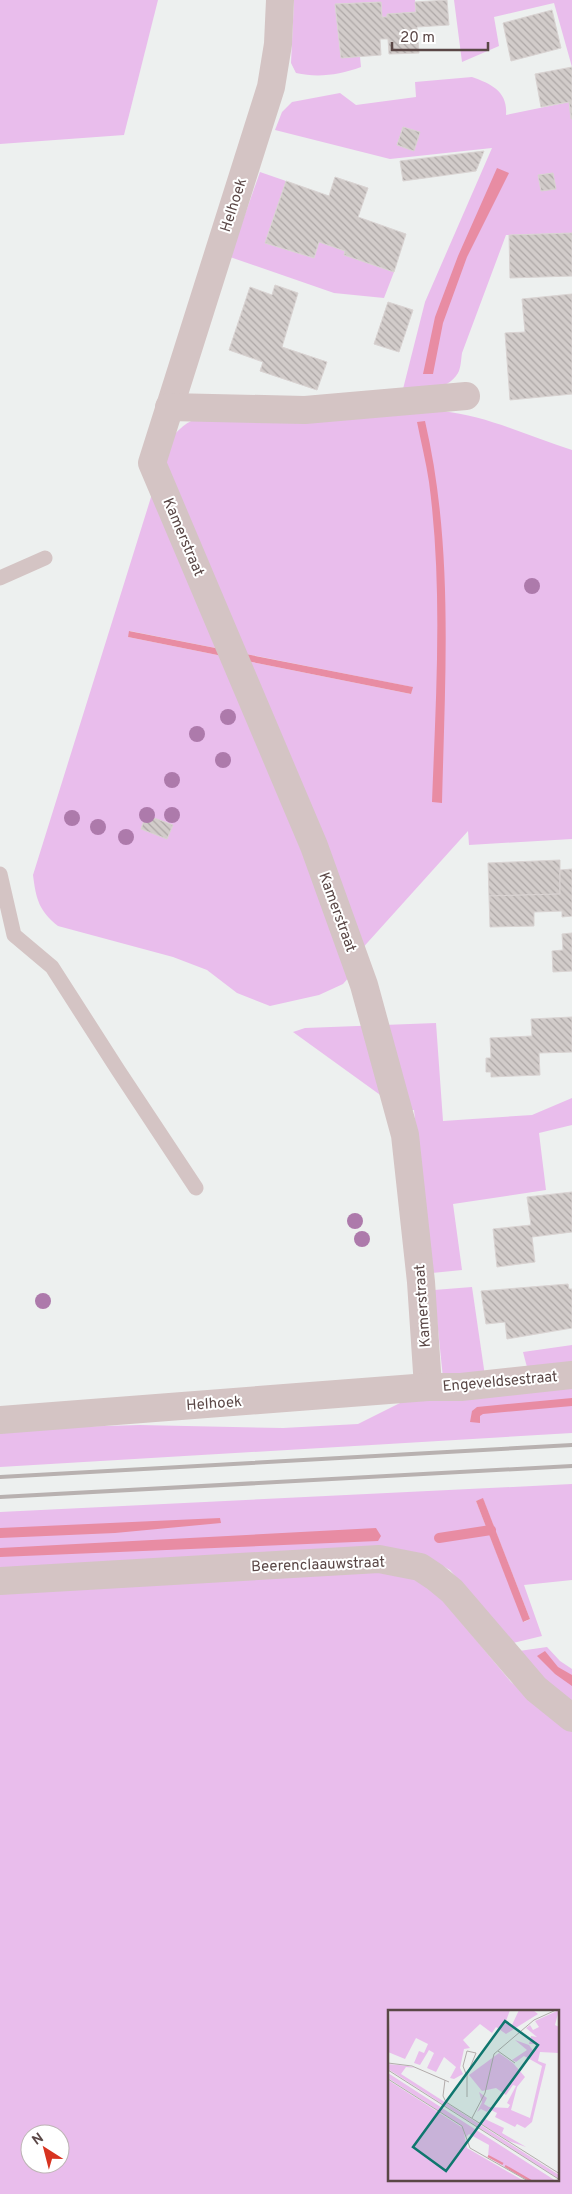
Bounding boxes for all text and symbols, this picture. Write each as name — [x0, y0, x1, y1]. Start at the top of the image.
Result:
scale bar — [392, 20, 488, 52]
text: 20 m — [400, 29, 435, 48]
street label: Helhoek — [217, 176, 252, 235]
street label: Kamerstraat — [158, 495, 208, 580]
street label: Kamerstraat — [313, 870, 360, 955]
street label: Kamerstraat — [411, 1264, 436, 1348]
street label: Engeveldsestraat — [442, 1368, 558, 1397]
street label: Helhoek — [186, 1393, 243, 1416]
street label: Beerenclaauwstraat — [251, 1554, 385, 1577]
inset map — [388, 2010, 560, 2182]
north arrow — [20, 2124, 70, 2174]
text: N — [29, 2130, 47, 2150]

